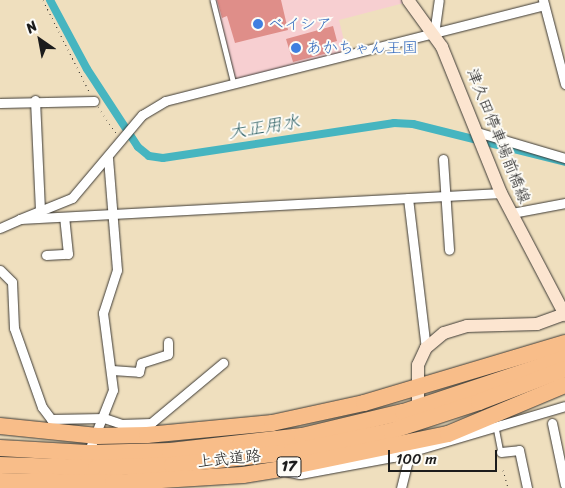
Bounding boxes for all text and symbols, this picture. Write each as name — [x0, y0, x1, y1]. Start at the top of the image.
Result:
text: N — [21, 14, 42, 40]
place label: ベイシア — [268, 14, 332, 34]
north arrow — [15, 15, 65, 65]
marker: ベイシア — [252, 18, 264, 30]
place label: あかちゃん王国 — [306, 38, 418, 58]
marker: あかちゃん王国 — [290, 42, 302, 54]
street label: 津久田停車場前橋線 — [462, 66, 534, 206]
water label: 大正用水 — [227, 111, 301, 143]
scale bar — [390, 440, 499, 472]
street label: 上武道路 — [196, 446, 262, 472]
text: 100 m — [396, 446, 437, 472]
road number: 17 — [276, 454, 302, 480]

